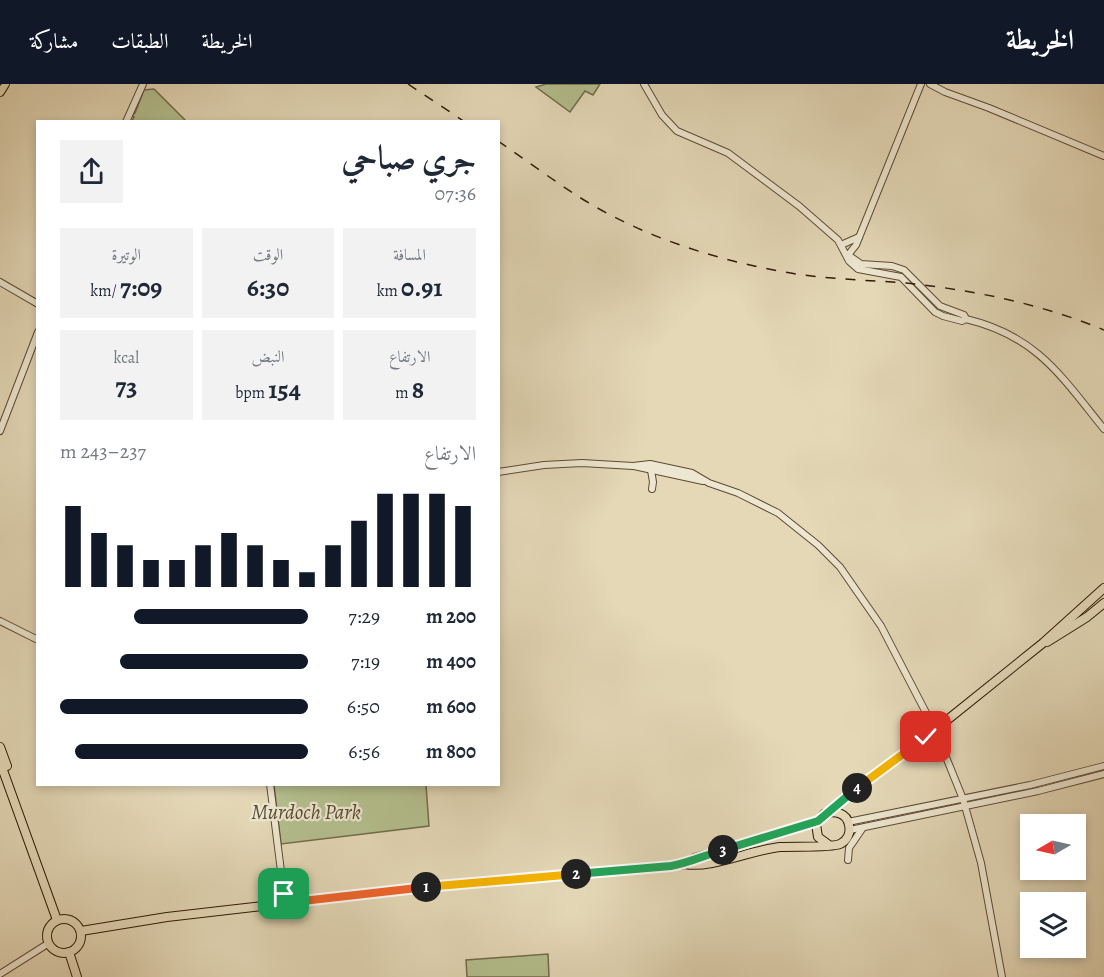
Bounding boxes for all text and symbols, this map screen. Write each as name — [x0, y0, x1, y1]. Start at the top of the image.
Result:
text: الخريطة — [1006, 21, 1074, 59]
text: مشاركة — [30, 27, 78, 55]
text: الطبقات — [111, 27, 168, 55]
text: الخريطة — [201, 27, 253, 55]
text: جري صباحي — [341, 135, 476, 180]
button: share — [60, 140, 123, 203]
text: 07:36 — [435, 180, 476, 207]
text: الوتيرة — [112, 244, 141, 266]
text: الوقت — [253, 244, 283, 266]
text: المسافة — [393, 244, 426, 266]
text: 7:09 — [120, 270, 162, 305]
text: 6:30 — [247, 270, 289, 305]
text: 0.91 — [401, 270, 443, 305]
text: /km — [90, 280, 120, 302]
text: km — [377, 280, 401, 302]
text: النبض — [252, 346, 285, 368]
text: الارتفاع — [389, 346, 430, 368]
text: kcal — [114, 347, 139, 369]
text: 73 — [115, 369, 137, 404]
text: 154 — [268, 372, 301, 407]
text: 8 — [412, 372, 424, 407]
text: bpm — [235, 382, 268, 404]
text: m — [395, 382, 412, 404]
text: 237–243 m — [60, 438, 146, 465]
text: الارتفاع — [424, 440, 476, 467]
text: 7:29 — [348, 603, 380, 630]
text: 200 m — [426, 603, 476, 630]
text: 7:19 — [351, 648, 380, 675]
text: 400 m — [426, 648, 476, 675]
text: 6:50 — [347, 693, 380, 720]
text: 600 m — [426, 693, 476, 720]
pin — [900, 711, 951, 762]
icon: check — [909, 720, 942, 753]
text: 6:56 — [348, 738, 380, 765]
text: 800 m — [426, 738, 476, 765]
pin: 4 — [842, 773, 872, 803]
text: 4 — [853, 777, 861, 799]
park label: Murdoch Park — [251, 798, 361, 826]
north arrow — [1020, 814, 1086, 880]
map controls — [1020, 814, 1086, 958]
pin: 3 — [708, 835, 738, 865]
text: 3 — [720, 839, 726, 861]
pin: 2 — [561, 859, 591, 889]
text: 2 — [572, 863, 580, 885]
pin — [258, 868, 309, 919]
pin: 1 — [411, 872, 441, 902]
text: 1 — [423, 876, 429, 898]
icon: arrive — [267, 877, 300, 910]
button: layers — [1020, 892, 1086, 958]

